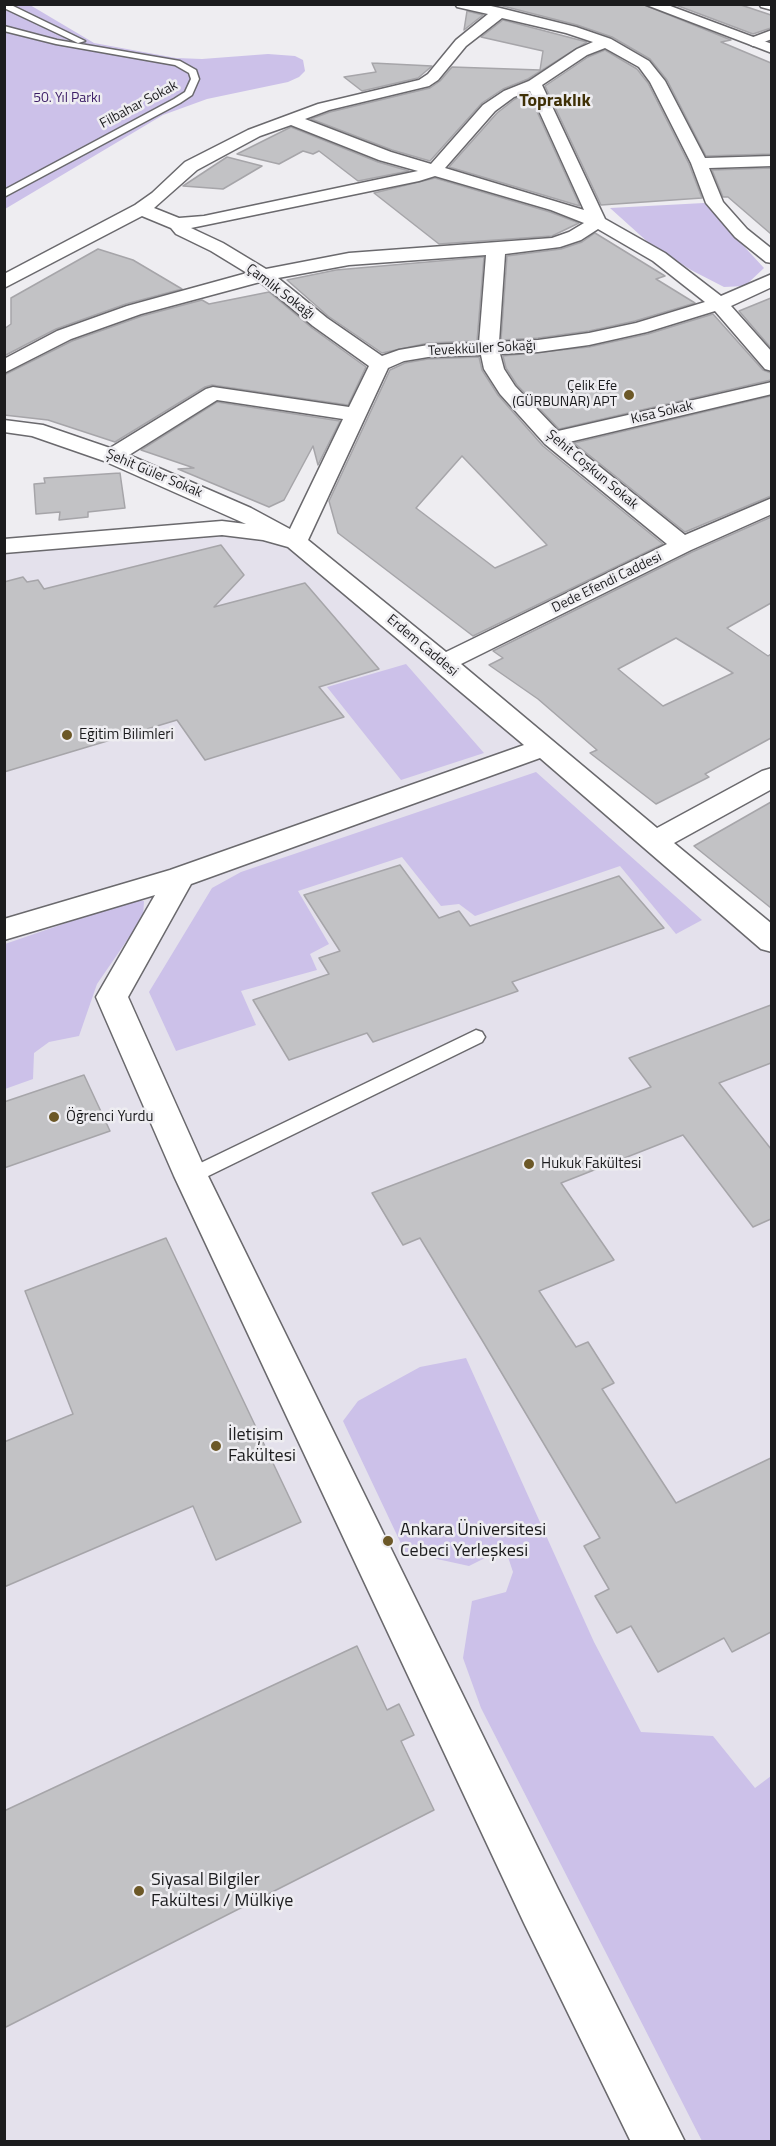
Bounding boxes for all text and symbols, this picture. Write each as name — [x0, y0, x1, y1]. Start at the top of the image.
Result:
street label: Filbahar Sokak — [97, 77, 181, 133]
park label: 50. Yıl Parkı — [33, 91, 101, 107]
district label: Topraklık — [519, 91, 591, 113]
street label: Çamlık Sokağı — [242, 261, 318, 323]
street label: Tevekküller Sokağı — [428, 338, 536, 360]
place label: Çelik Efe (GÜRBUNAR) APT — [512, 379, 617, 412]
marker: Çelik Efe (GÜRBUNAR) APT — [622, 388, 636, 402]
street label: Kısa Sokak — [629, 398, 695, 428]
street label: Şehit Coşkun Sokak — [543, 427, 641, 513]
street label: Şehit Güler Sokak — [103, 446, 205, 502]
street label: Dede Efendi Caddesi — [549, 549, 665, 617]
street label: Erdem Caddesi — [383, 611, 461, 681]
place label: Eğitim Bilimleri — [79, 726, 174, 744]
marker: Eğitim Bilimleri — [60, 728, 74, 742]
place label: Öğrenci Yurdu — [66, 1108, 153, 1126]
marker: Öğrenci Yurdu — [47, 1110, 61, 1124]
place label: Hukuk Fakültesi — [541, 1155, 641, 1173]
marker: Hukuk Fakültesi — [522, 1157, 536, 1171]
place label: İletişim Fakültesi — [228, 1425, 296, 1468]
marker: İletişim Fakültesi — [209, 1439, 223, 1453]
place label: Ankara Üniversitesi Cebeci Yerleşkesi — [400, 1520, 546, 1562]
marker: Ankara Üniversitesi Cebeci Yerleşkesi — [381, 1534, 395, 1548]
place label: Siyasal Bilgiler Fakültesi / Mülkiye — [151, 1870, 293, 1912]
marker: Siyasal Bilgiler Fakültesi / Mülkiye — [132, 1884, 146, 1898]

